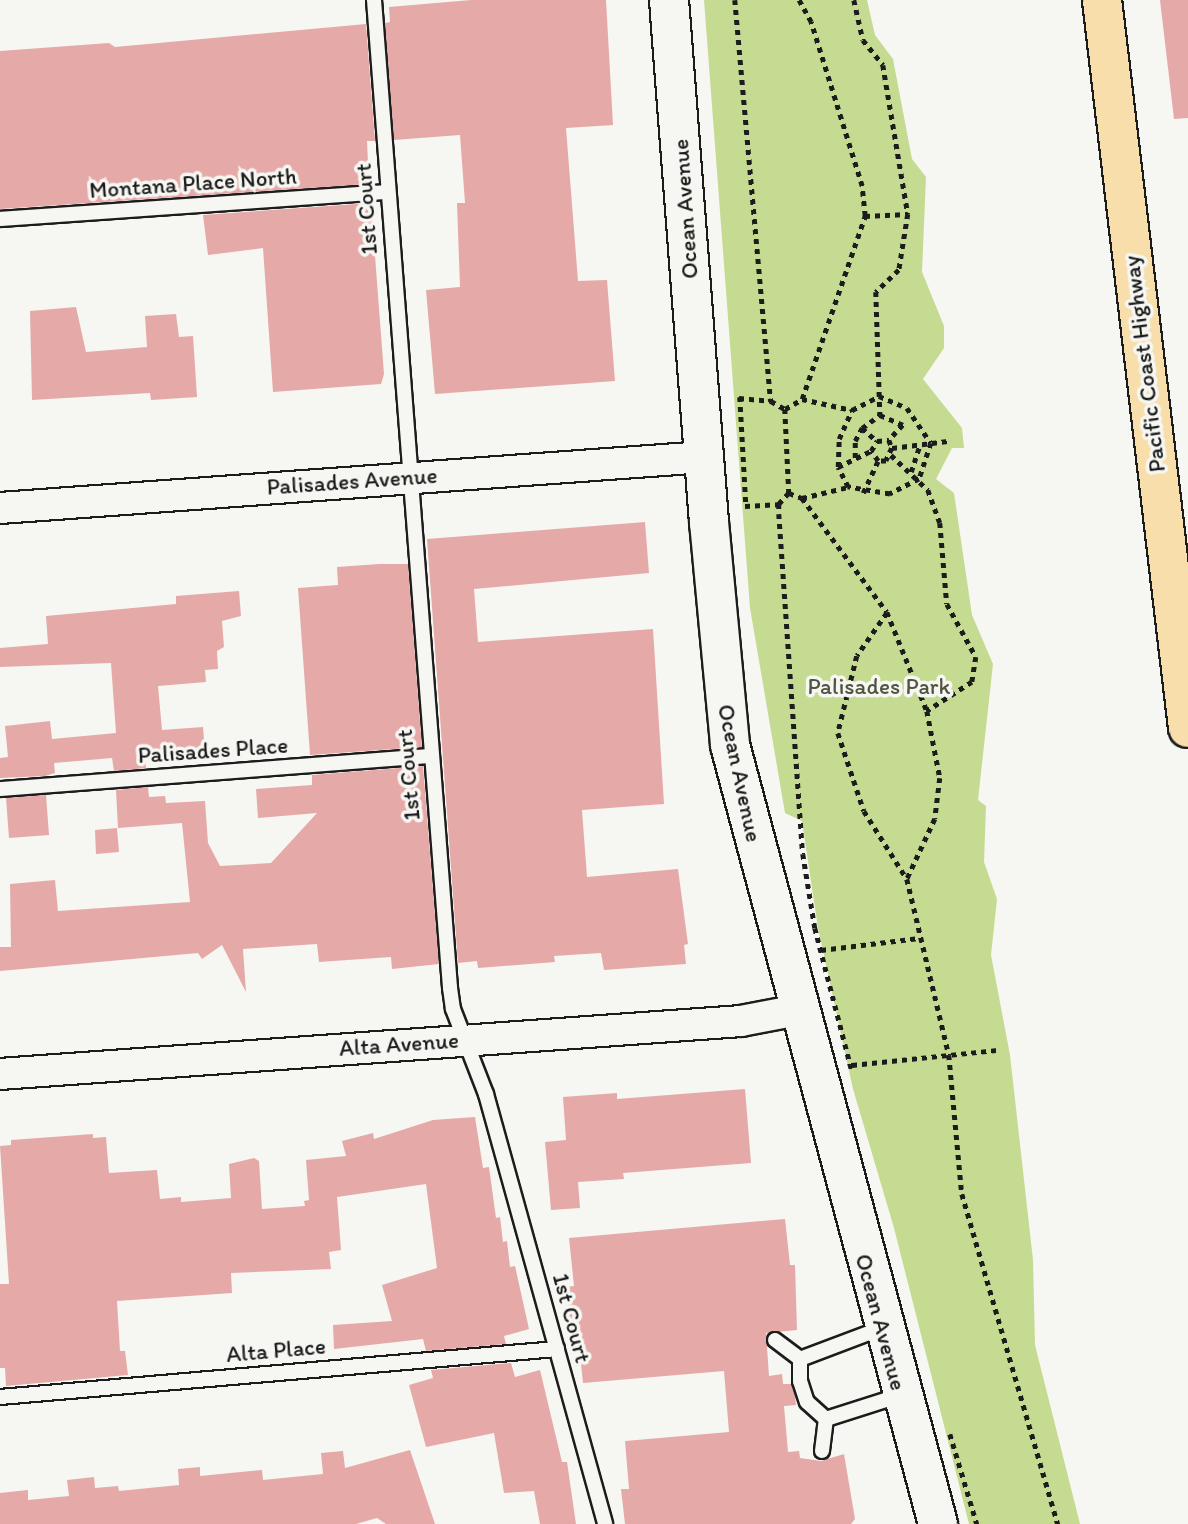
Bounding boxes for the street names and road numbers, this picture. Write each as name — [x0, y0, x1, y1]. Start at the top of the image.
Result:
street label: Ocean Avenue — [666, 139, 704, 279]
street label: Montana Place North — [88, 162, 298, 204]
street label: 1st Court — [349, 162, 383, 256]
street label: Pacific Coast Highway — [1117, 255, 1171, 473]
street label: Palisades Avenue — [266, 461, 438, 501]
street label: Ocean Avenue — [712, 702, 768, 844]
street label: 1st Court — [390, 728, 426, 822]
street label: Palisades Place — [137, 731, 289, 769]
street label: Alta Avenue — [339, 1026, 459, 1062]
street label: Ocean Avenue — [850, 1251, 912, 1393]
street label: 1st Court — [547, 1270, 597, 1366]
street label: Alta Place — [225, 1332, 327, 1368]

